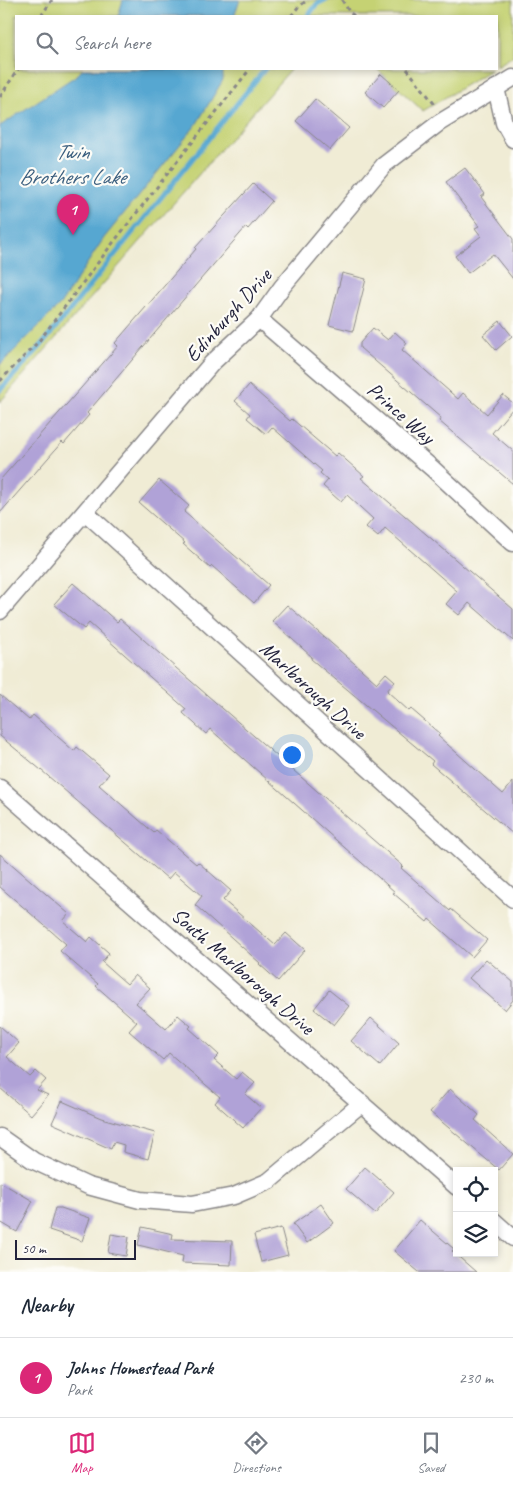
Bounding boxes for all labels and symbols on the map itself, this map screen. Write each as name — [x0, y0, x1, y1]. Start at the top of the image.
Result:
water label: Twin Brothers Lake — [19, 138, 129, 191]
pin: 1 — [57, 194, 89, 235]
street label: Edinburgh Drive — [179, 262, 278, 367]
street label: Prince Way — [362, 376, 442, 451]
street label: Marlborough Drive — [254, 635, 372, 745]
your location — [279, 742, 305, 768]
street label: South Marlborough Drive — [166, 902, 321, 1041]
scale bar — [15, 1237, 136, 1260]

